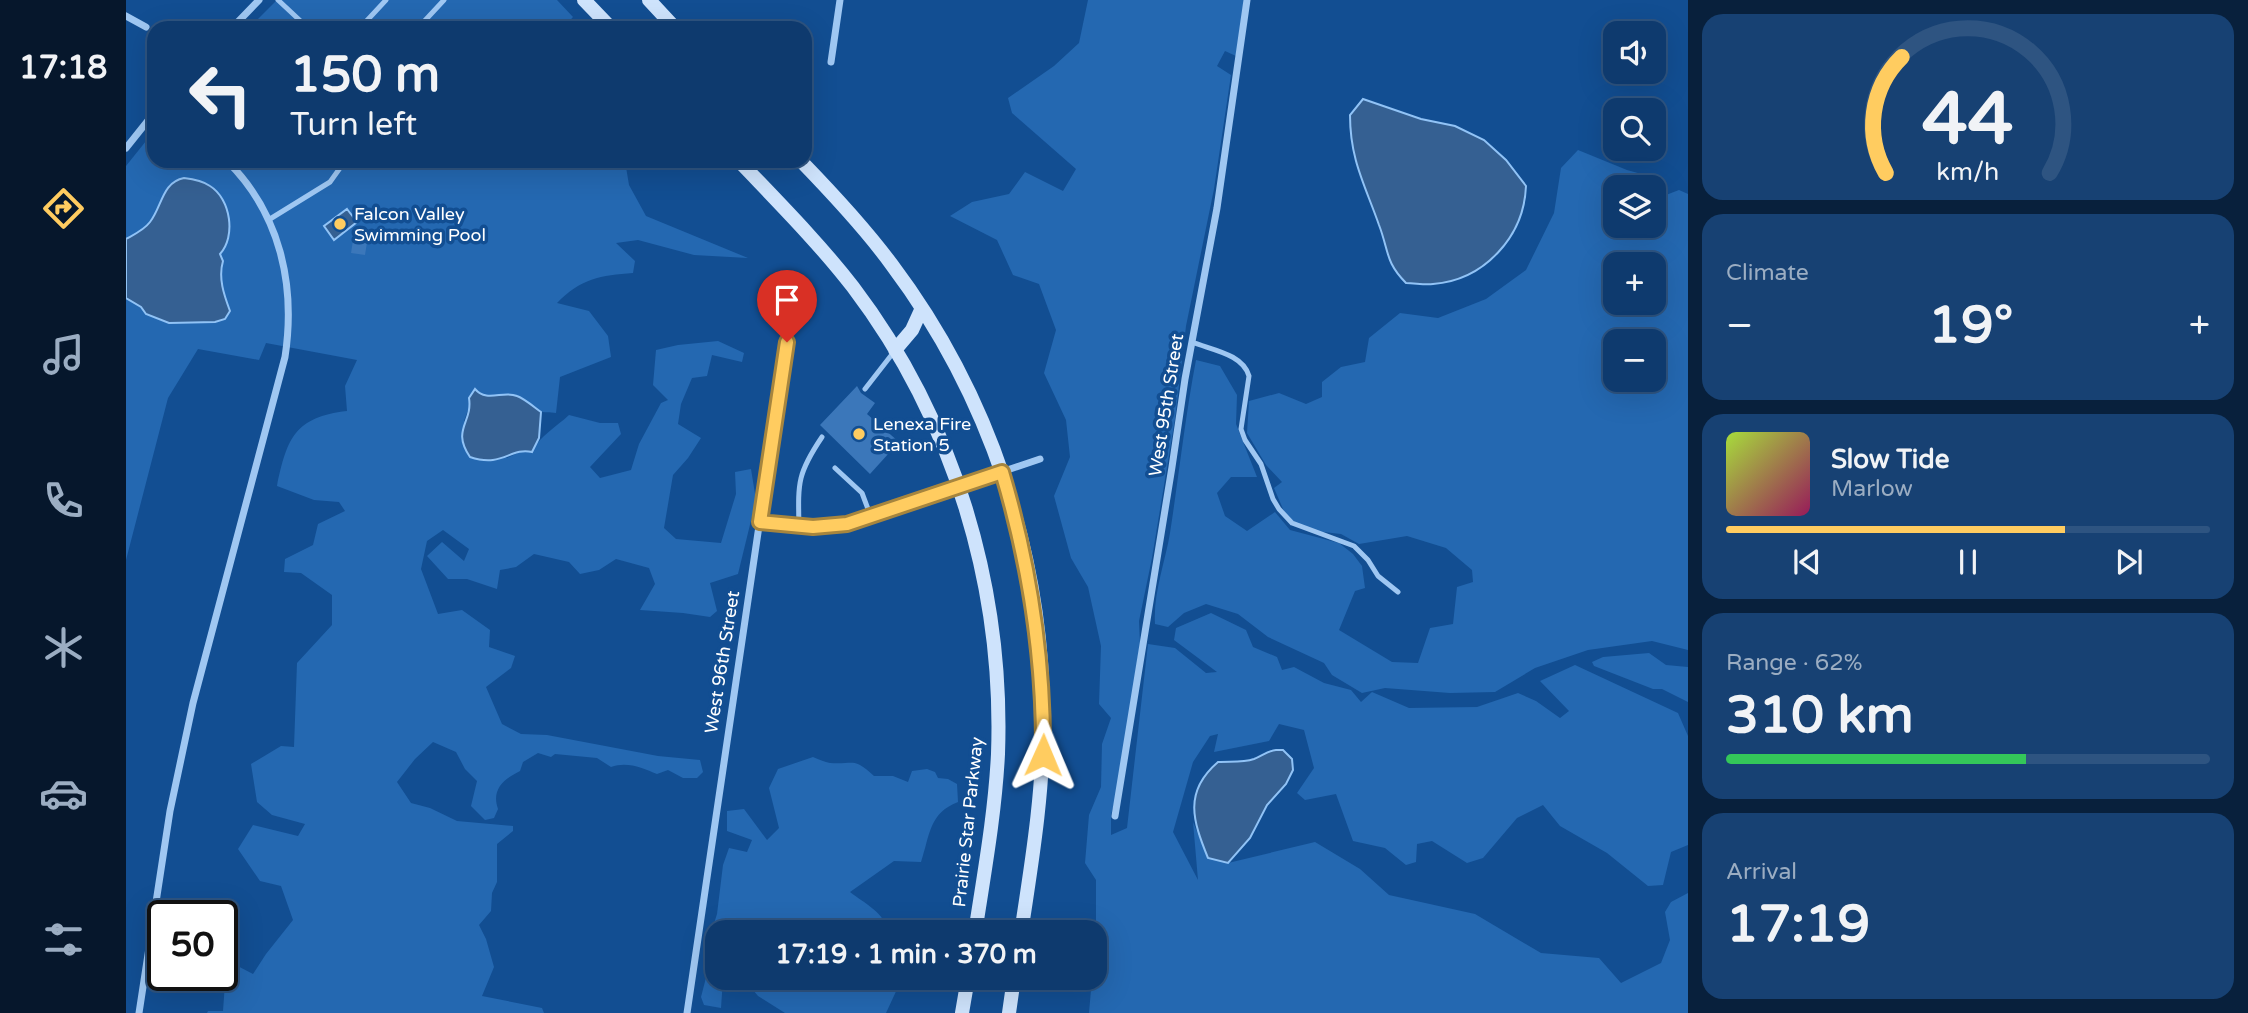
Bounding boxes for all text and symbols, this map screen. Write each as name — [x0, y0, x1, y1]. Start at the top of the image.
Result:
map controls — [1603, 21, 1666, 392]
button: sound — [1603, 21, 1666, 84]
text: 150 m — [290, 46, 440, 105]
text: 17:18 — [19, 49, 107, 87]
icon: left — [175, 49, 266, 140]
text: 44 — [1922, 76, 2014, 164]
button: search — [1603, 98, 1666, 161]
text: Turn left — [290, 106, 417, 144]
text: km/h — [1937, 157, 1999, 187]
button: layers — [1603, 175, 1666, 238]
icon: directions — [39, 184, 88, 233]
place label: Falcon Valley Swimming Pool — [354, 203, 486, 246]
marker: Falcon Valley Swimming Pool — [332, 216, 348, 232]
button: + — [1603, 252, 1666, 315]
text: Climate — [1726, 259, 1809, 287]
pin — [757, 270, 817, 342]
icon: arrive — [768, 281, 806, 319]
text: 19° — [1928, 294, 2013, 357]
text: − — [1726, 303, 1753, 349]
text: + — [2189, 303, 2210, 349]
button: − — [1603, 329, 1666, 392]
icon: music — [39, 330, 88, 379]
street label: West 95th Street — [1144, 332, 1188, 478]
place label: Lenexa Fire Station 5 — [873, 413, 971, 456]
marker: Lenexa Fire Station 5 — [851, 426, 867, 442]
text: Slow Tide — [1831, 444, 1949, 475]
text: Marlow — [1831, 475, 1913, 503]
icon: phone — [39, 476, 88, 525]
icon: previous — [1788, 543, 1826, 581]
icon: pause — [1949, 543, 1987, 581]
icon: next — [2110, 543, 2148, 581]
street label: West 96th Street — [700, 589, 744, 735]
icon: climate — [39, 623, 88, 672]
text: Range · 62% — [1726, 649, 1862, 677]
text: 310 km — [1726, 684, 1914, 747]
position arrow — [1006, 718, 1080, 792]
street label: Prairie Star Parkway — [948, 735, 988, 908]
icon: car — [39, 769, 88, 818]
text: Arrival — [1726, 858, 1797, 886]
text: 17:19 — [1726, 893, 1870, 956]
speed limit sign: 50 — [147, 900, 238, 991]
icon: filters — [39, 915, 88, 964]
text: 17:19 · 1 min · 370 m — [775, 939, 1037, 970]

